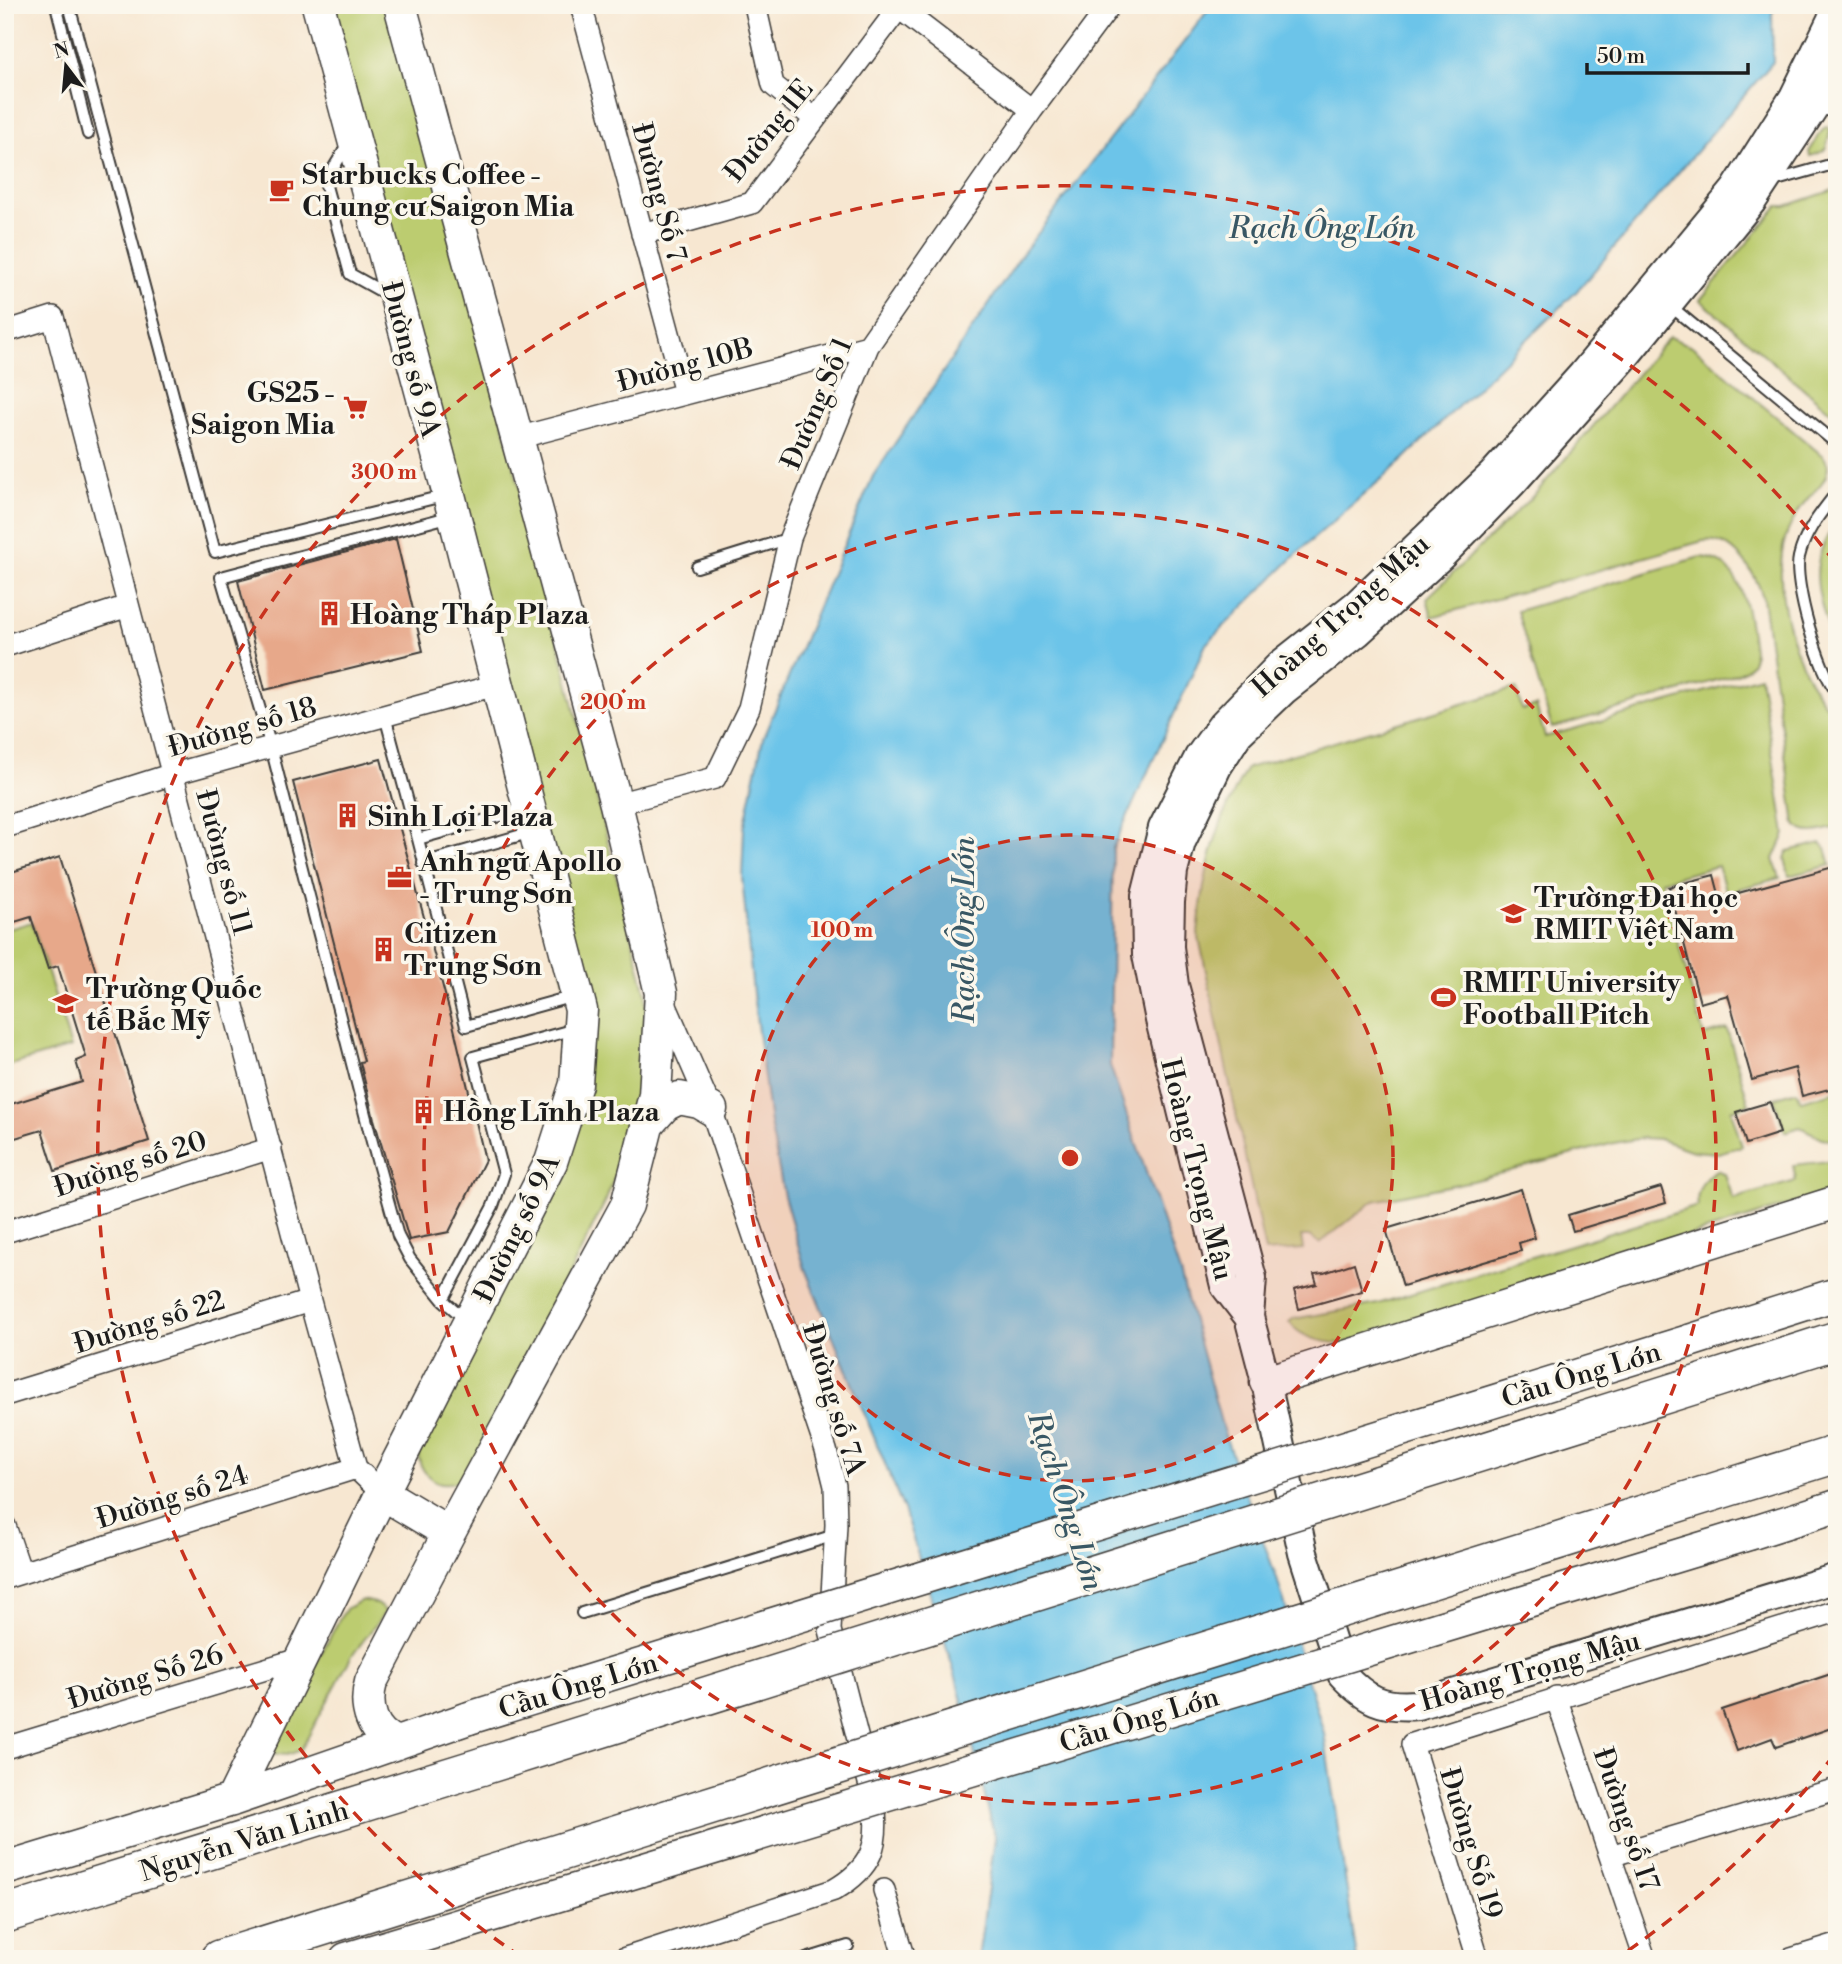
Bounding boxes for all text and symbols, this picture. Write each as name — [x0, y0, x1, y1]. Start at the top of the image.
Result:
north arrow — [32, 32, 102, 102]
scale bar — [1587, 32, 1748, 76]
text: N — [51, 37, 72, 64]
text: 50 m — [1597, 44, 1645, 70]
street label: Đường 1E — [717, 73, 821, 189]
street label: Đường Số 7 — [623, 119, 694, 266]
place label: Starbucks Coffee - Chung cư Saigon Mia — [302, 158, 575, 225]
cafe icon: Starbucks Coffee - Chung cư Saigon Mia — [268, 176, 296, 204]
water label: Rạch Ông Lớn — [1228, 208, 1415, 248]
street label: Đường số 9A — [373, 277, 448, 442]
street label: Đường 10B — [613, 330, 757, 400]
street label: Đường Số 1 — [774, 332, 861, 475]
place label: GS25 - Saigon Mia — [191, 376, 336, 443]
supermarket icon: GS25 - Saigon Mia — [341, 394, 369, 422]
text: 300 m — [351, 460, 417, 486]
street label: Hoàng Trọng Mậu — [1245, 527, 1437, 705]
place label: Hoàng Tháp Plaza — [350, 598, 590, 633]
building icon: Hoàng Tháp Plaza — [316, 600, 344, 628]
street label: Đường số 18 — [164, 690, 321, 765]
text: 200 m — [580, 690, 646, 716]
street label: Đường số 11 — [187, 786, 260, 939]
place label: Sinh Lợi Plaza — [368, 800, 554, 835]
building icon: Sinh Lợi Plaza — [334, 802, 362, 830]
water label: Rạch Ông Lớn — [944, 837, 984, 1024]
place label: Anh ngữ Apollo - Trung Sơn — [418, 845, 622, 912]
office icon: Anh ngữ Apollo - Trung Sơn — [385, 863, 413, 891]
place label: Trường Đại học RMIT Việt Nam — [1534, 881, 1738, 948]
school or university icon: Trường Đại học RMIT Việt Nam — [1500, 899, 1528, 927]
place label: Citizen Trung Sơn — [404, 917, 542, 984]
text: 100 m — [811, 918, 873, 944]
building icon: Citizen Trung Sơn — [370, 935, 398, 963]
place label: RMIT University Football Pitch — [1463, 966, 1682, 1033]
place label: Trường Quốc tế Bắc Mỹ — [86, 972, 262, 1039]
sports icon: RMIT University Football Pitch — [1429, 984, 1457, 1012]
school or university icon: Trường Quốc tế Bắc Mỹ — [52, 990, 80, 1018]
street label: Hoàng Trọng Mậu — [1152, 1055, 1241, 1284]
place label: Hồng Lĩnh Plaza — [443, 1095, 660, 1130]
building icon: Hồng Lĩnh Plaza — [409, 1097, 437, 1125]
street label: Đường số 20 — [50, 1123, 211, 1206]
centre of rings — [1058, 1146, 1082, 1170]
street label: Đường số 9A — [466, 1148, 569, 1308]
street label: Đường số 22 — [70, 1283, 229, 1362]
street label: Đường số 7A — [794, 1319, 874, 1481]
street label: Cầu Ông Lớn — [1497, 1333, 1666, 1416]
water label: Rạch Ông Lớn — [1018, 1405, 1114, 1596]
street label: Đường số 24 — [92, 1458, 253, 1537]
street label: Hoàng Trọng Mậu — [1416, 1623, 1644, 1720]
street label: Đường Số 26 — [63, 1637, 228, 1718]
street label: Cầu Ông Lớn — [494, 1644, 663, 1727]
street label: Cầu Ông Lớn — [1055, 1678, 1224, 1761]
street label: Đường số 17 — [1585, 1743, 1666, 1896]
street label: Đường Số 19 — [1431, 1764, 1510, 1923]
street label: Nguyễn Văn Linh — [136, 1793, 353, 1890]

